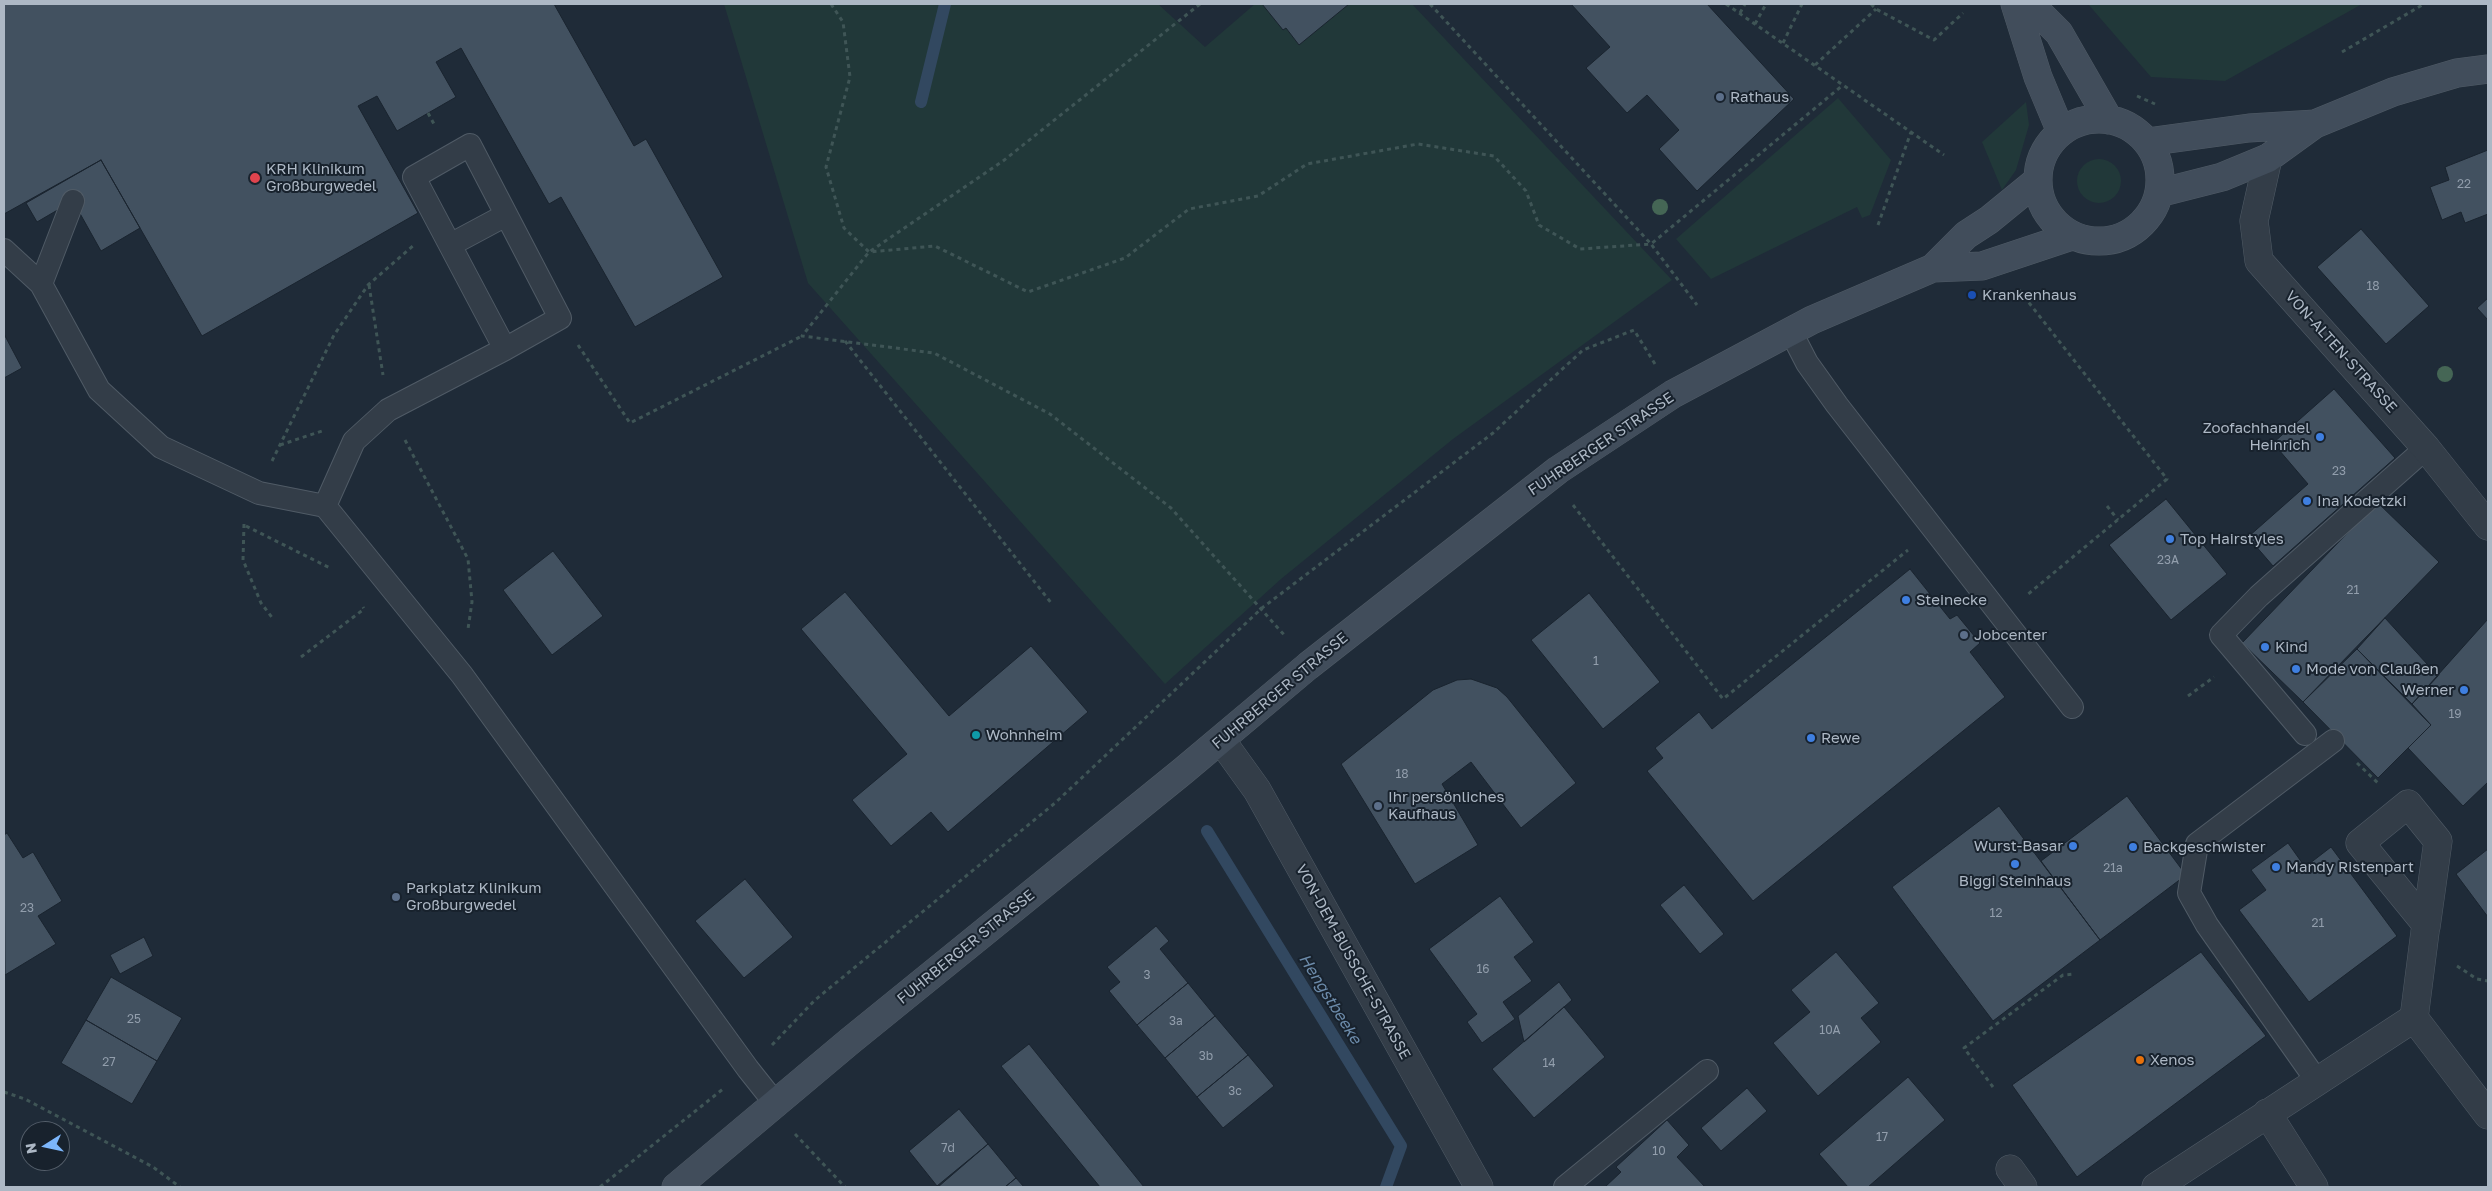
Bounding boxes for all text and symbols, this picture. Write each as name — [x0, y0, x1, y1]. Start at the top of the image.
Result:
place label: Rathaus — [1730, 88, 1789, 106]
marker: Rathaus — [1714, 91, 1726, 103]
place label: KRH Klinikum Großburgwedel — [266, 160, 377, 195]
marker: KRH Klinikum Großburgwedel — [248, 171, 262, 185]
house number: 22 — [2457, 177, 2471, 191]
house number: 18 — [2366, 279, 2380, 293]
place label: Krankenhaus — [1982, 286, 2077, 304]
street label: VON-ALTEN-STRASSE — [2281, 287, 2401, 417]
marker: Krankenhaus — [1966, 289, 1978, 301]
street label: FUHRBERGER STRASSE — [1525, 389, 1677, 499]
place label: Zoofachhandel Heinrich — [2203, 419, 2310, 454]
marker: Zoofachhandel Heinrich — [2314, 431, 2326, 443]
house number: 23 — [2332, 464, 2346, 478]
place label: Ina Kodetzki — [2317, 492, 2407, 510]
marker: Ina Kodetzki — [2301, 495, 2313, 507]
place label: Top Hairstyles — [2180, 530, 2284, 548]
marker: Top Hairstyles — [2164, 533, 2176, 545]
house number: 23A — [2157, 553, 2179, 567]
house number: 21 — [2347, 583, 2359, 597]
place label: Steinecke — [1916, 591, 1987, 609]
marker: Steinecke — [1900, 594, 1912, 606]
place label: Jobcenter — [1974, 626, 2047, 644]
street label: FUHRBERGER STRASSE — [1208, 629, 1352, 753]
marker: Jobcenter — [1958, 629, 1970, 641]
place label: Kind — [2275, 638, 2308, 656]
marker: Kind — [2259, 641, 2271, 653]
house number: 1 — [1593, 654, 1599, 668]
place label: Mode von Claußen — [2306, 660, 2439, 678]
marker: Mode von Claußen — [2290, 663, 2302, 675]
place label: Werner — [2402, 681, 2454, 699]
marker: Werner — [2458, 684, 2470, 696]
house number: 19 — [2448, 707, 2462, 721]
place label: Wohnheim — [986, 726, 1062, 744]
marker: Wohnheim — [970, 729, 982, 741]
place label: Rewe — [1821, 729, 1860, 747]
marker: Rewe — [1805, 732, 1817, 744]
house number: 18 — [1395, 767, 1409, 781]
place label: Ihr persönliches Kaufhaus — [1388, 788, 1504, 823]
marker: Ihr persönliches Kaufhaus — [1372, 800, 1384, 812]
place label: Wurst-Basar — [1974, 837, 2063, 855]
place label: Backgeschwister — [2143, 838, 2266, 856]
marker: Wurst-Basar — [2067, 840, 2079, 852]
marker: Backgeschwister — [2127, 841, 2139, 853]
marker: Biggi Steinhaus — [2009, 858, 2021, 870]
place label: Mandy Ristenpart — [2286, 858, 2414, 876]
street label: VON-DEM-BUSSCHE-STRASSE — [1292, 861, 1414, 1063]
house number: 21a — [2103, 861, 2123, 875]
marker: Mandy Ristenpart — [2270, 861, 2282, 873]
place label: Biggi Steinhaus — [1959, 872, 2071, 890]
place label: Parkplatz Klinikum Großburgwedel — [406, 879, 542, 914]
street label: FUHRBERGER STRASSE — [894, 886, 1038, 1008]
marker: Parkplatz Klinikum Großburgwedel — [390, 891, 402, 903]
house number: 23 — [20, 901, 34, 915]
house number: 12 — [1990, 906, 2002, 920]
house number: 21 — [2312, 916, 2324, 930]
water label: Hengstbeeke — [1295, 950, 1365, 1048]
house number: 16 — [1476, 962, 1490, 976]
house number: 3 — [1143, 968, 1151, 982]
house number: 25 — [127, 1012, 141, 1026]
house number: 3a — [1169, 1014, 1183, 1028]
house number: 10A — [1819, 1023, 1841, 1037]
house number: 3b — [1199, 1049, 1213, 1063]
place label: Xenos — [2150, 1051, 2194, 1069]
marker: Xenos — [2134, 1054, 2146, 1066]
house number: 27 — [102, 1055, 116, 1069]
house number: 14 — [1542, 1056, 1556, 1070]
house number: 3c — [1228, 1084, 1242, 1098]
north arrow — [20, 1121, 70, 1171]
house number: 17 — [1876, 1130, 1888, 1144]
house number: 7d — [941, 1141, 955, 1155]
text: N — [21, 1142, 40, 1155]
house number: 10 — [1652, 1144, 1666, 1158]

